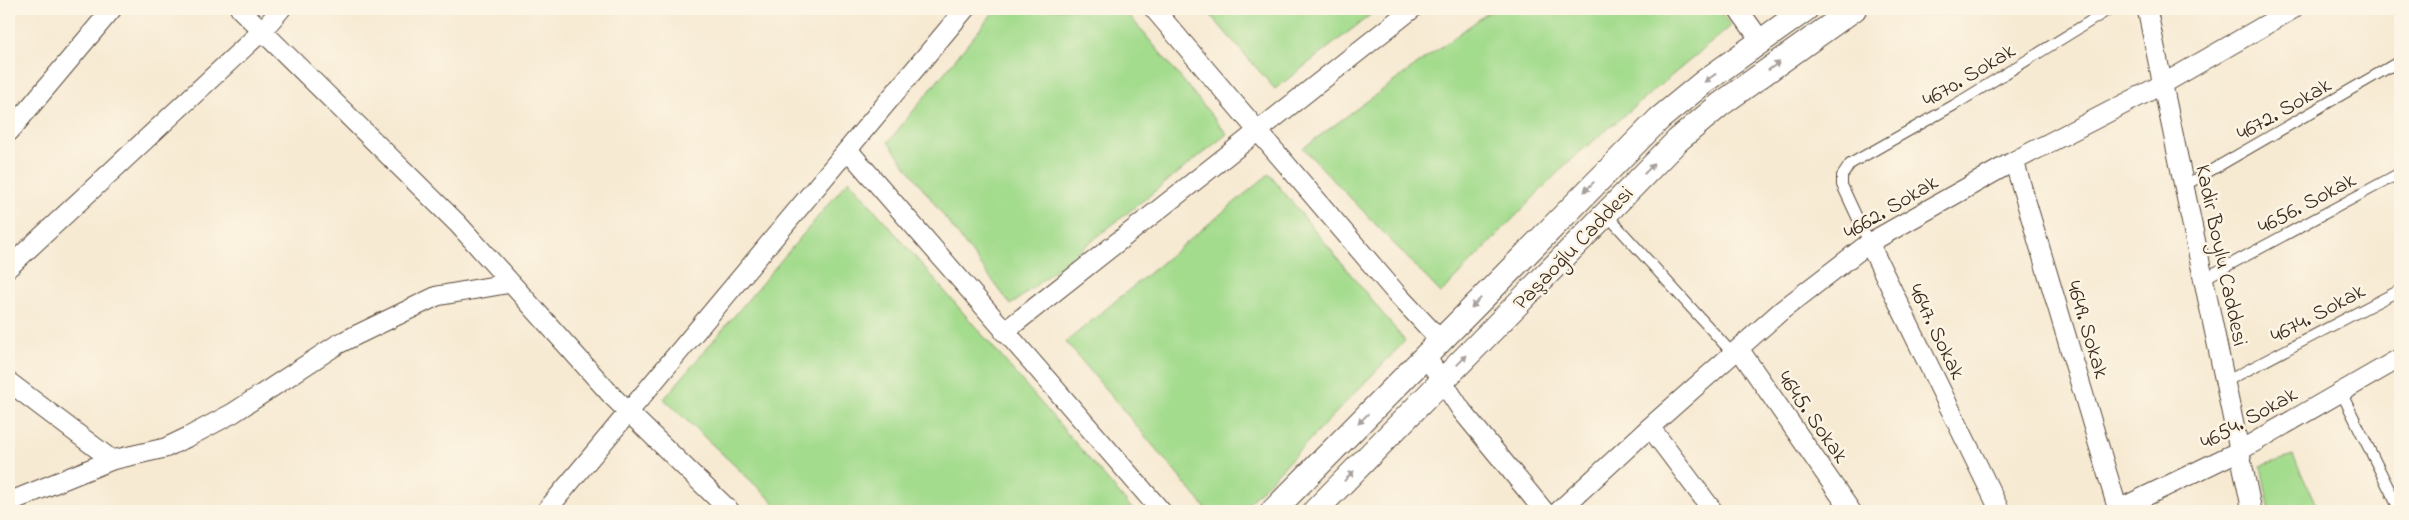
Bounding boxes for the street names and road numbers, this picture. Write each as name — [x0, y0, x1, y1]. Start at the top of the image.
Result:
street label: 4670. Sokak — [1917, 36, 2022, 117]
street label: 4672. Sokak — [2231, 70, 2338, 151]
street label: Kadir Boylu Caddesi — [2184, 162, 2255, 350]
street label: 4656. Sokak — [2253, 165, 2362, 244]
street label: 4662. Sokak — [1838, 168, 1945, 249]
street label: Paşaoğlu Caddesi — [1506, 180, 1643, 319]
street label: 4674. Sokak — [2265, 276, 2372, 353]
street label: 4649. Sokak — [2056, 277, 2116, 383]
street label: 4647. Sokak — [1898, 279, 1972, 386]
street label: 4645. Sokak — [1768, 365, 1855, 471]
street label: 4654. Sokak — [2195, 380, 2304, 459]

